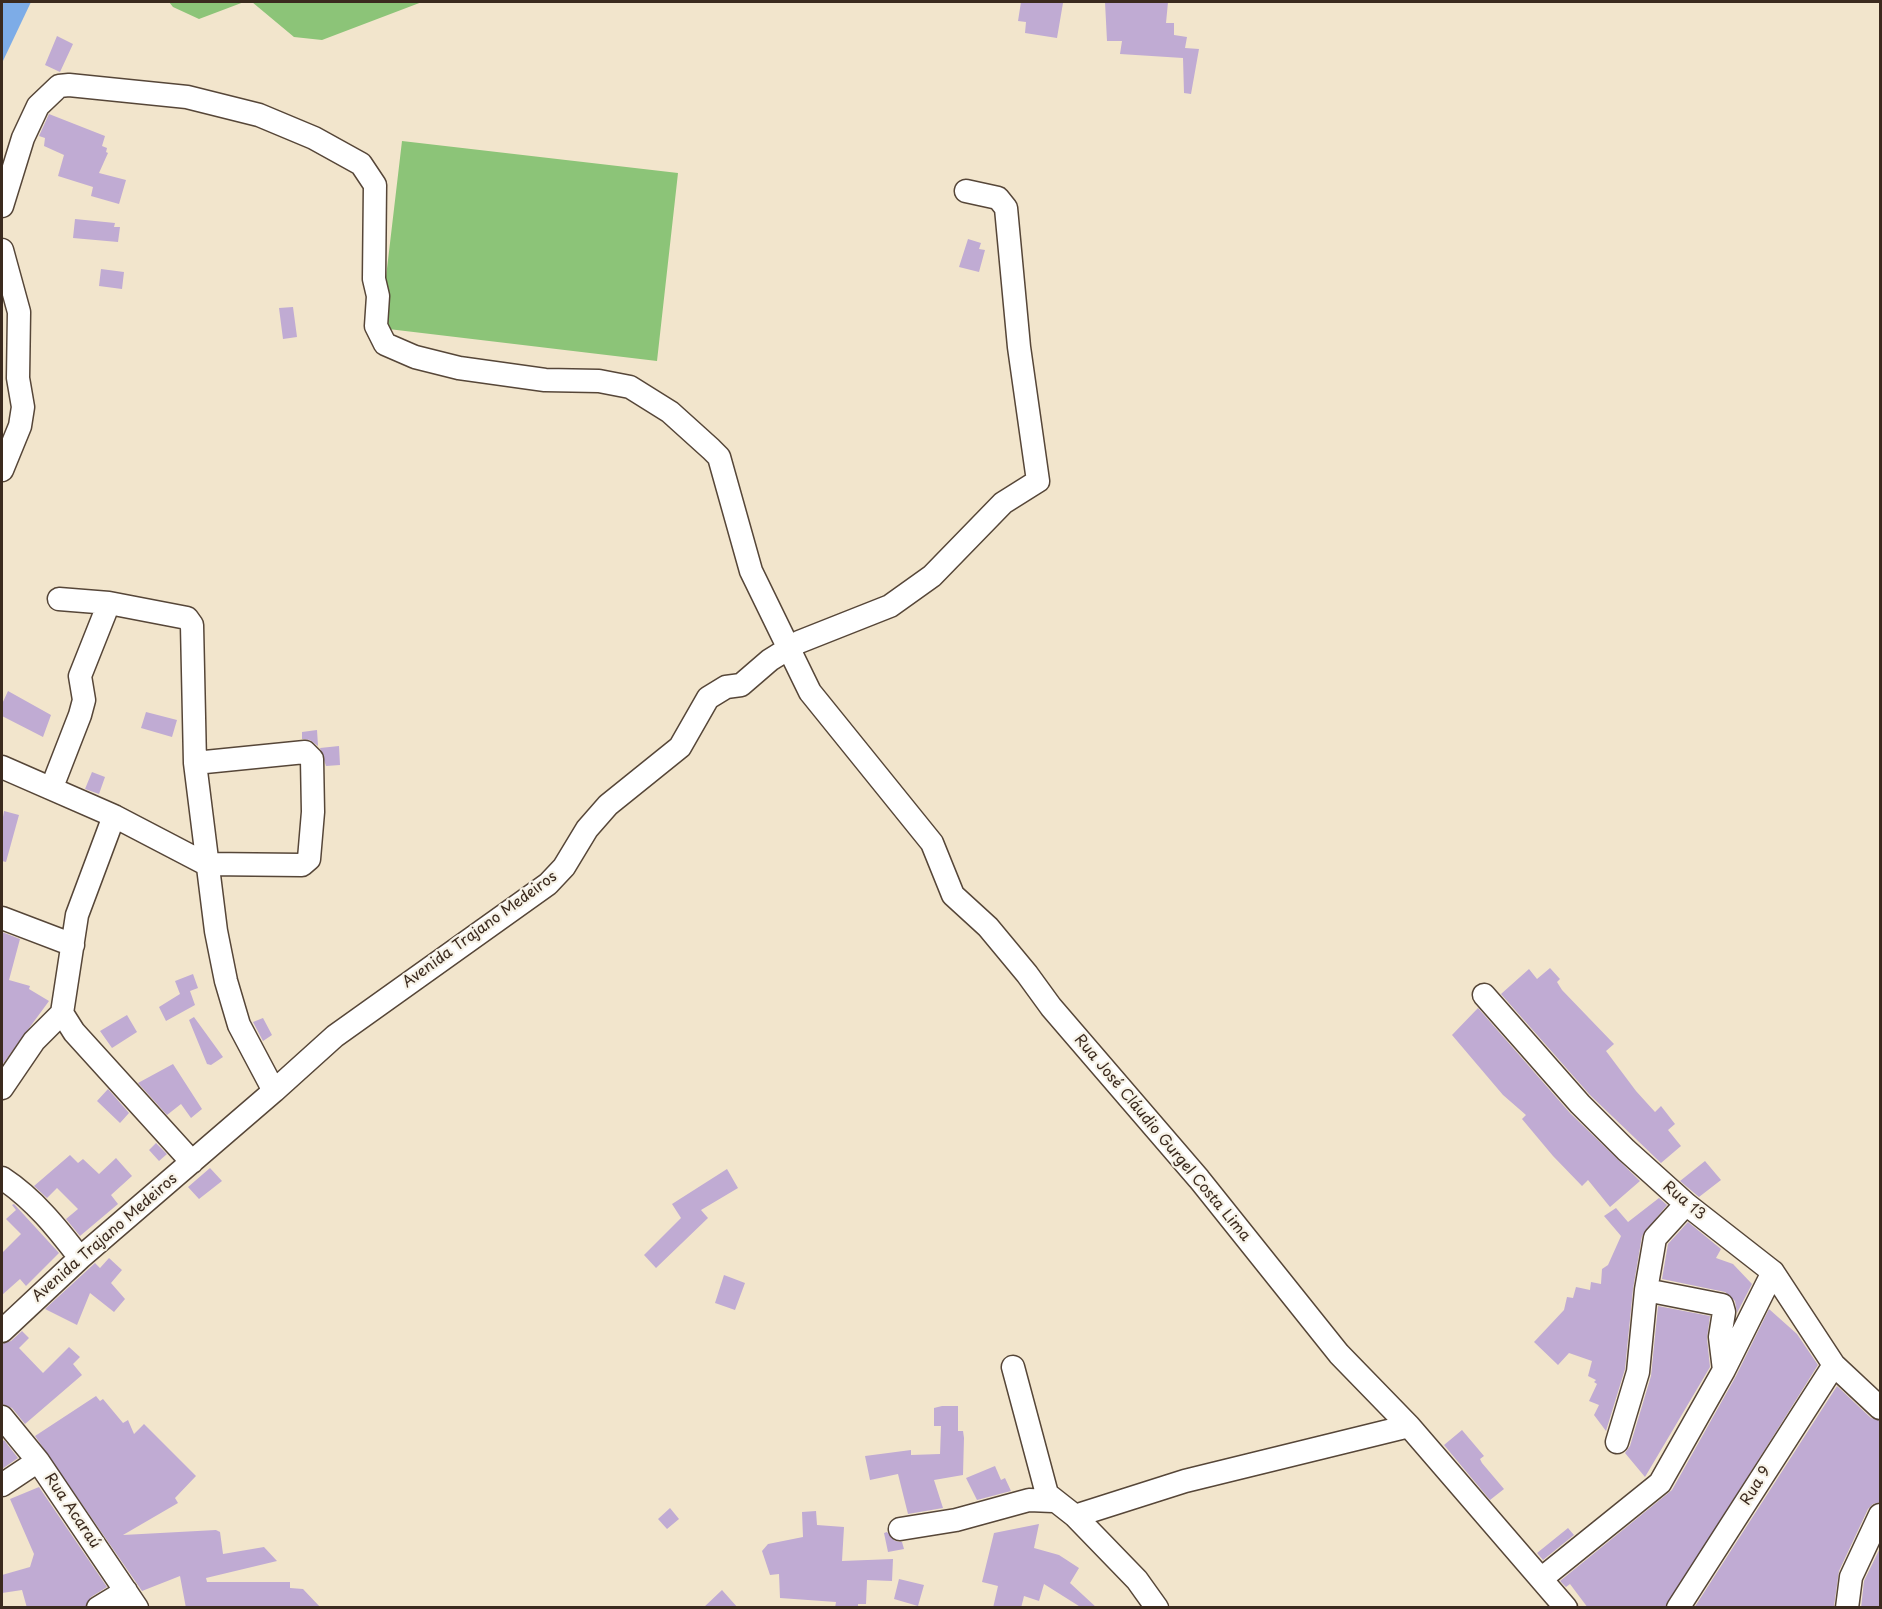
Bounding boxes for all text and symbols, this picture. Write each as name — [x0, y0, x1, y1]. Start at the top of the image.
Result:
street label: Avenida Trajano Medeiros — [399, 868, 561, 992]
street label: Rua José Cláudio Gurgel Costa Lima — [1070, 1031, 1254, 1245]
street label: Avenida Trajano Medeiros — [29, 1170, 181, 1306]
street label: Rua 13 — [1659, 1178, 1709, 1224]
street label: Rua 9 — [1737, 1463, 1775, 1509]
street label: Rua Acaraú — [40, 1470, 104, 1552]

